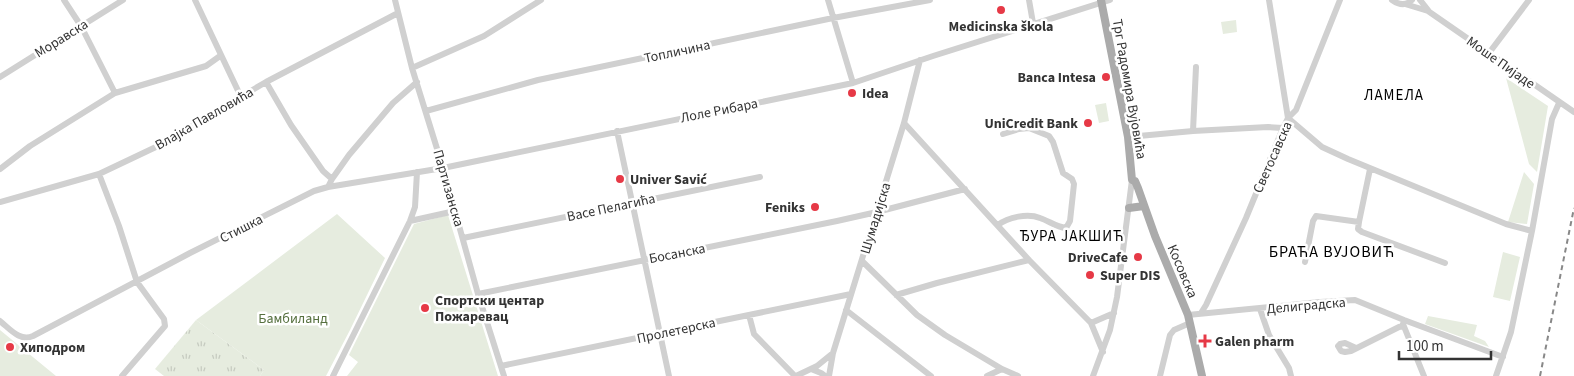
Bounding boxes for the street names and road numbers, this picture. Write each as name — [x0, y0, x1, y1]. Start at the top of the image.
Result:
street label: Моравска — [31, 15, 92, 63]
street label: Трг Радомира Вујовића — [1107, 18, 1151, 161]
street label: Моше Пијаде — [1462, 32, 1539, 94]
street label: Топличина — [642, 35, 712, 69]
street label: Влајка Павловића — [152, 83, 257, 155]
street label: Лоле Рибара — [679, 94, 760, 128]
street label: Светосавска — [1248, 118, 1298, 196]
street label: Партизанска — [427, 147, 469, 229]
street label: Шумадијска — [856, 180, 896, 257]
street label: Васе Пелагића — [565, 189, 657, 227]
street label: Стишка — [216, 209, 267, 248]
street label: Босанска — [647, 239, 707, 269]
street label: Косовска — [1162, 241, 1202, 301]
street label: Делиградска — [1266, 293, 1347, 319]
street label: Пролетерска — [635, 313, 717, 349]

